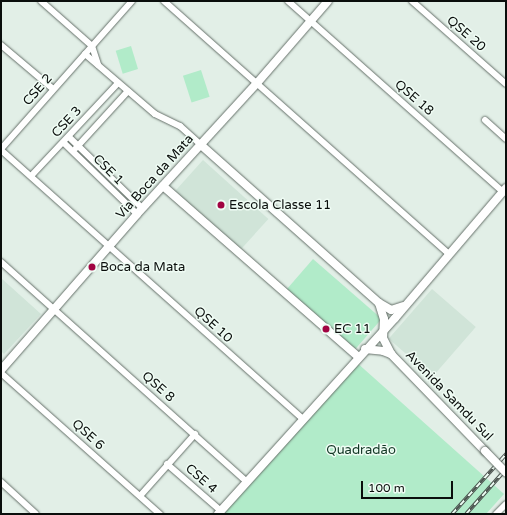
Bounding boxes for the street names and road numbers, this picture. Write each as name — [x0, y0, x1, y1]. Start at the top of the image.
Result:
street label: QSE 20 — [443, 13, 489, 55]
street label: CSE 2 — [20, 71, 56, 109]
street label: QSE 18 — [391, 77, 437, 119]
street label: CSE 3 — [49, 103, 85, 141]
street label: Via Boca da Mata — [113, 132, 197, 222]
street label: CSE 1 — [89, 151, 127, 189]
street label: QSE 10 — [190, 304, 236, 346]
street label: Avenida Samdu Sul — [402, 348, 496, 444]
street label: QSE 8 — [138, 369, 178, 405]
street label: QSE 6 — [69, 416, 107, 454]
street label: CSE 4 — [182, 461, 220, 497]

